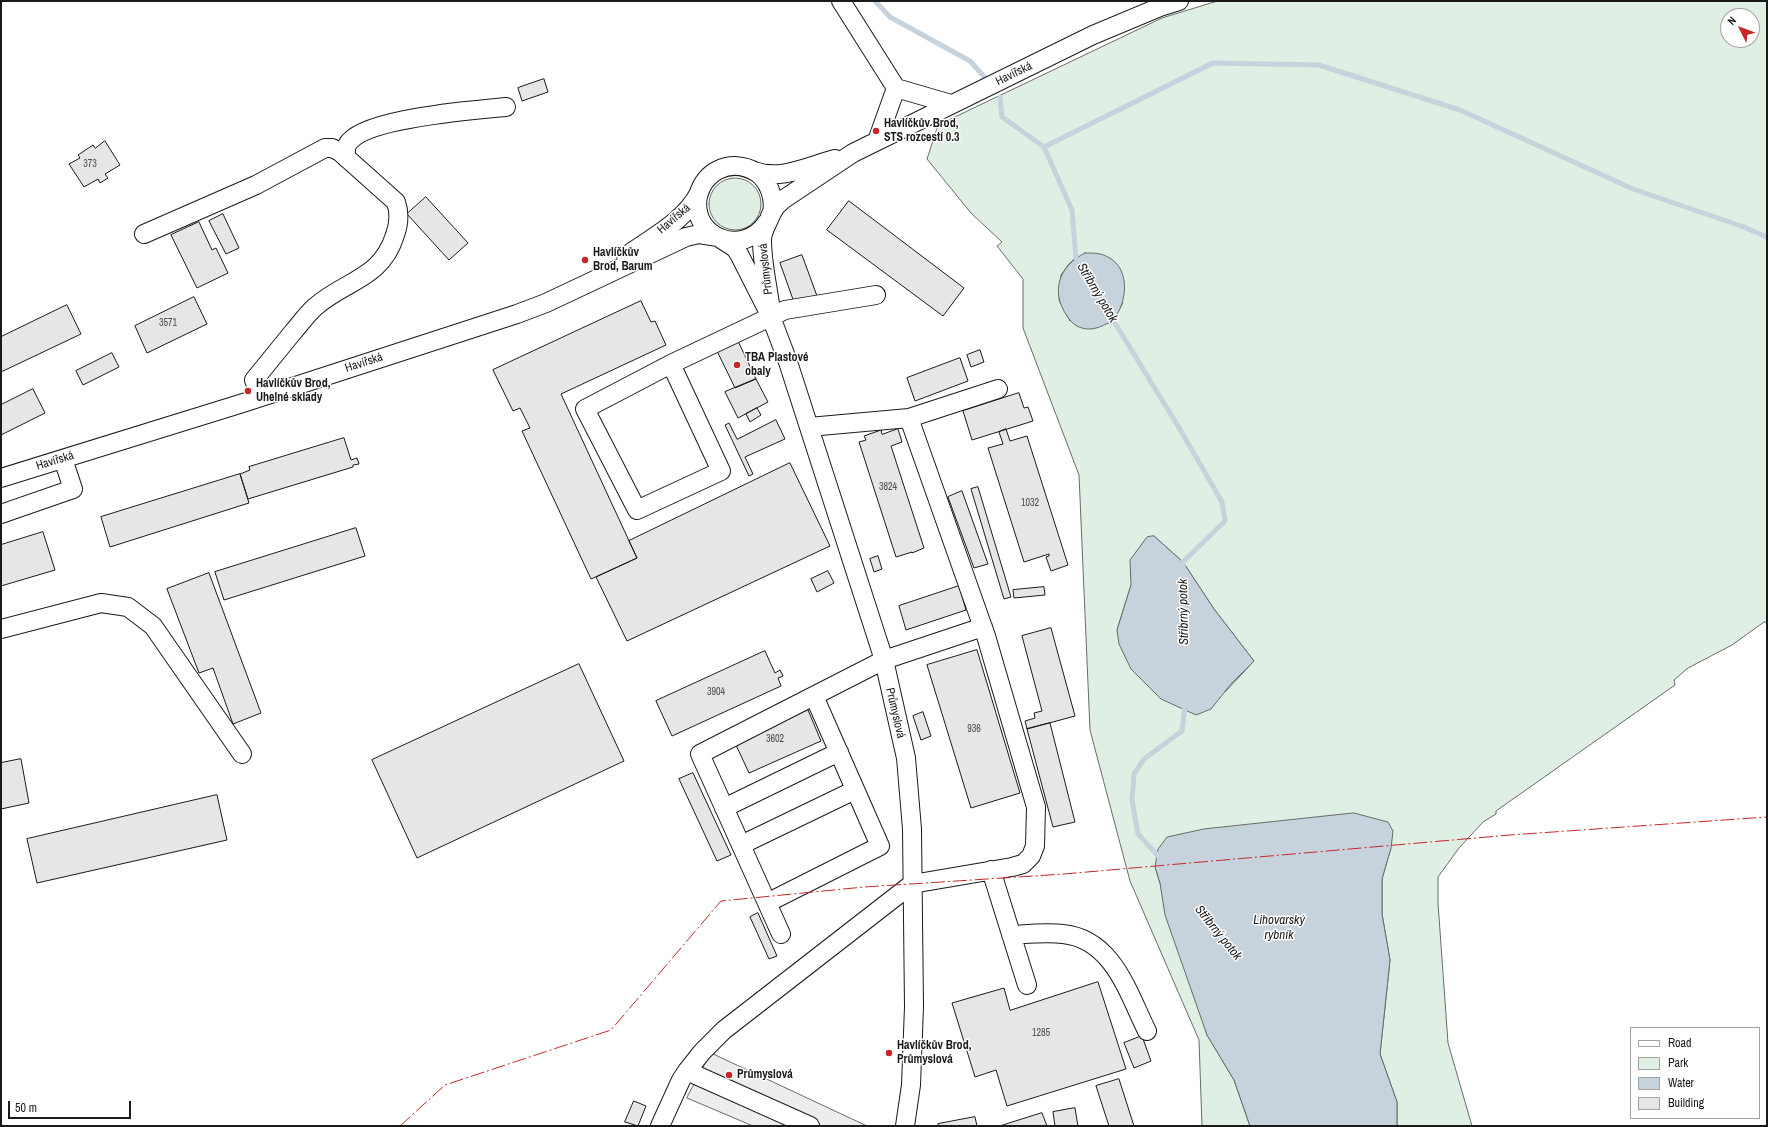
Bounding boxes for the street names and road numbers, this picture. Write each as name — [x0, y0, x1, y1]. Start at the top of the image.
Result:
street label: Havířská — [993, 59, 1035, 89]
street label: Havířská — [655, 201, 693, 237]
street label: Průmyslová — [756, 243, 776, 295]
street label: Havířská — [343, 350, 385, 376]
street label: Havířská — [34, 448, 76, 474]
street label: Průmyslová — [882, 686, 908, 740]

